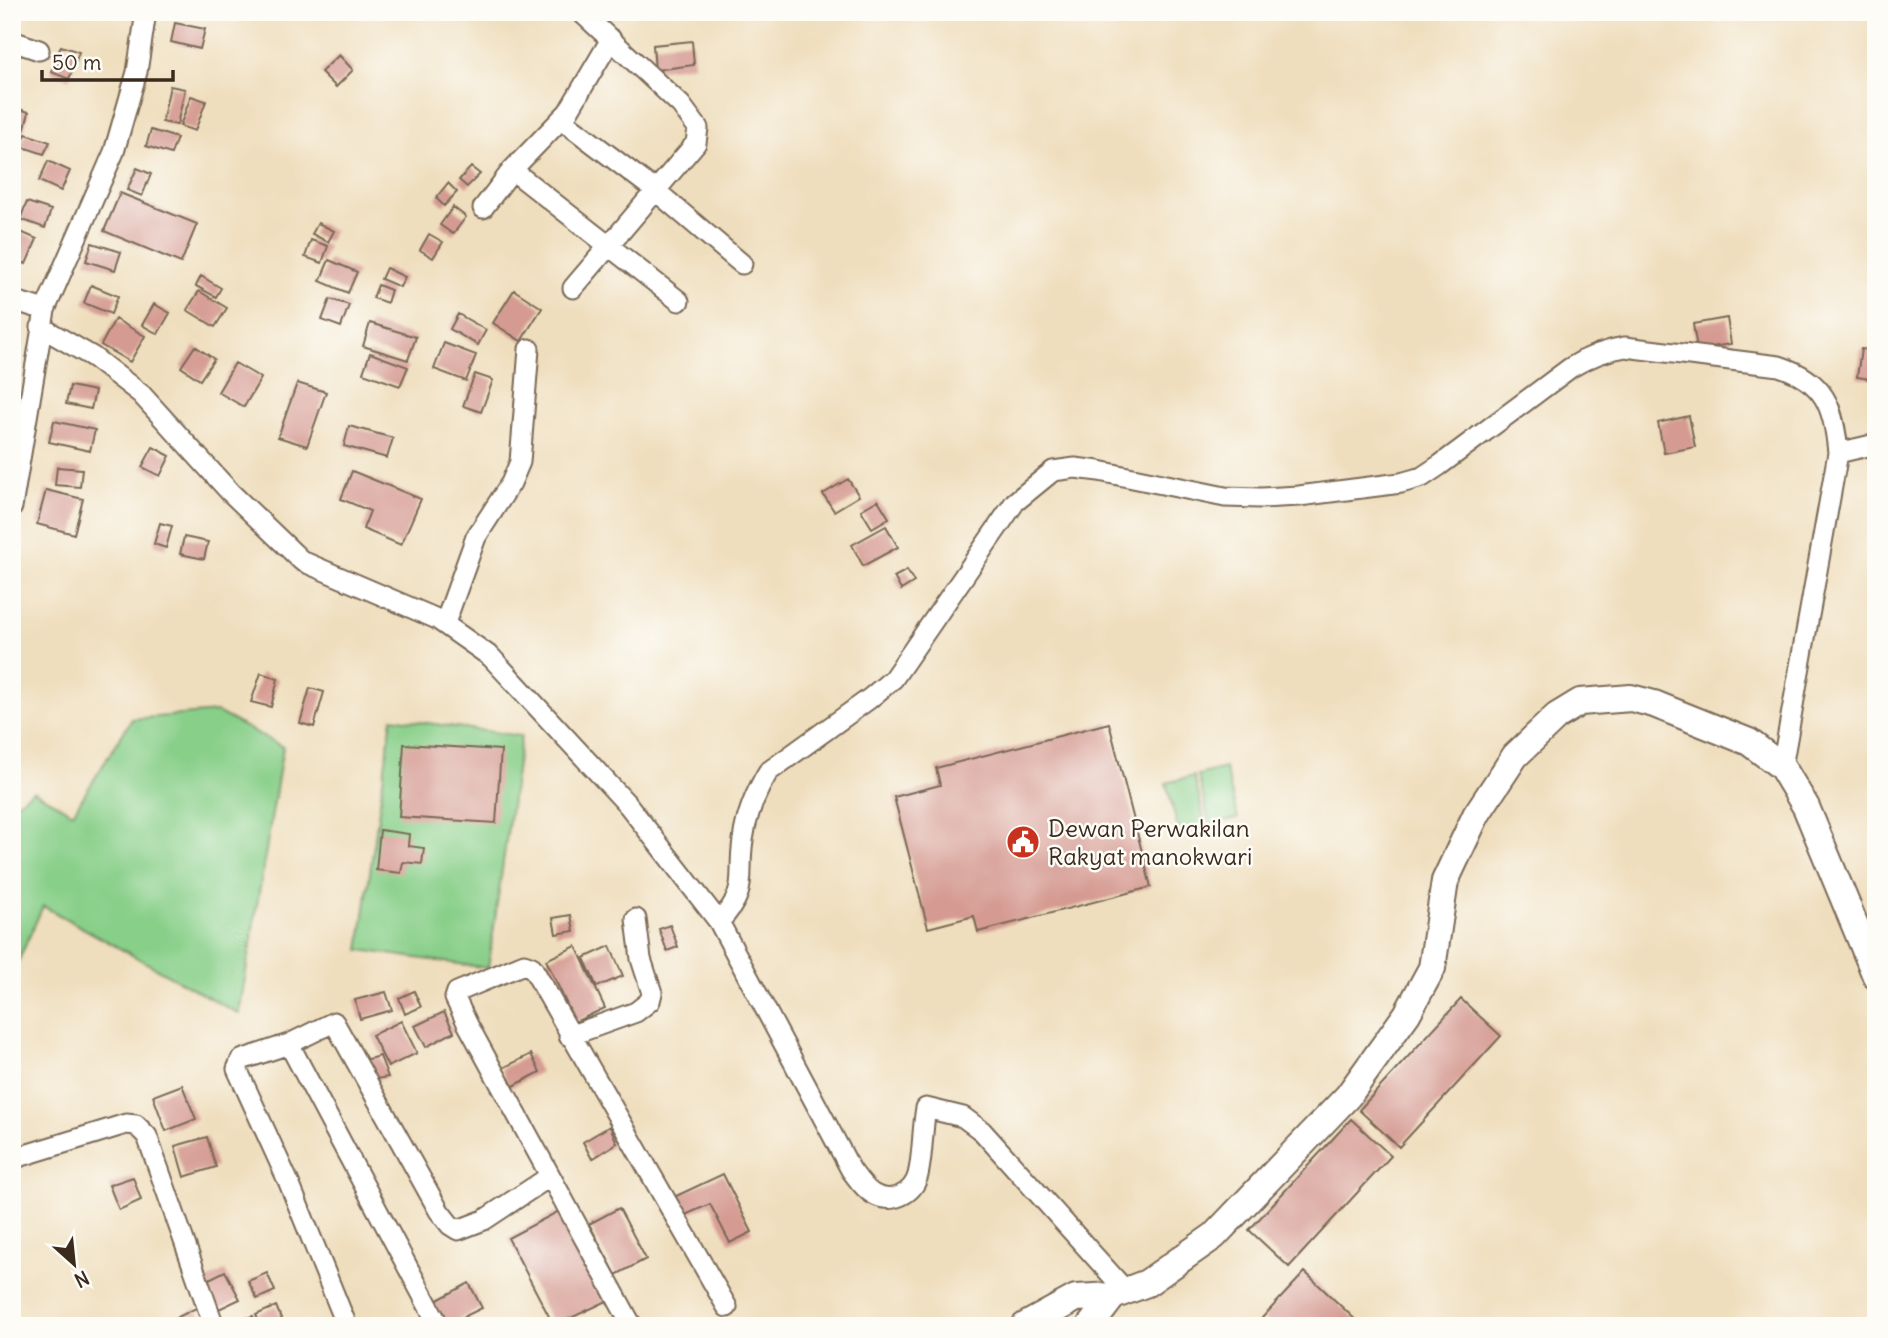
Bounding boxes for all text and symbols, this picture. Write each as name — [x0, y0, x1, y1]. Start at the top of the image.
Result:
scale bar — [42, 38, 173, 82]
text: 50 m — [52, 49, 101, 76]
place label: Dewan Perwakilan Rakyat manokwari — [1048, 813, 1252, 871]
public building icon: Dewan Perwakilan Rakyat manokwari — [1004, 823, 1042, 861]
north arrow — [38, 1230, 108, 1300]
text: N — [70, 1265, 93, 1293]

